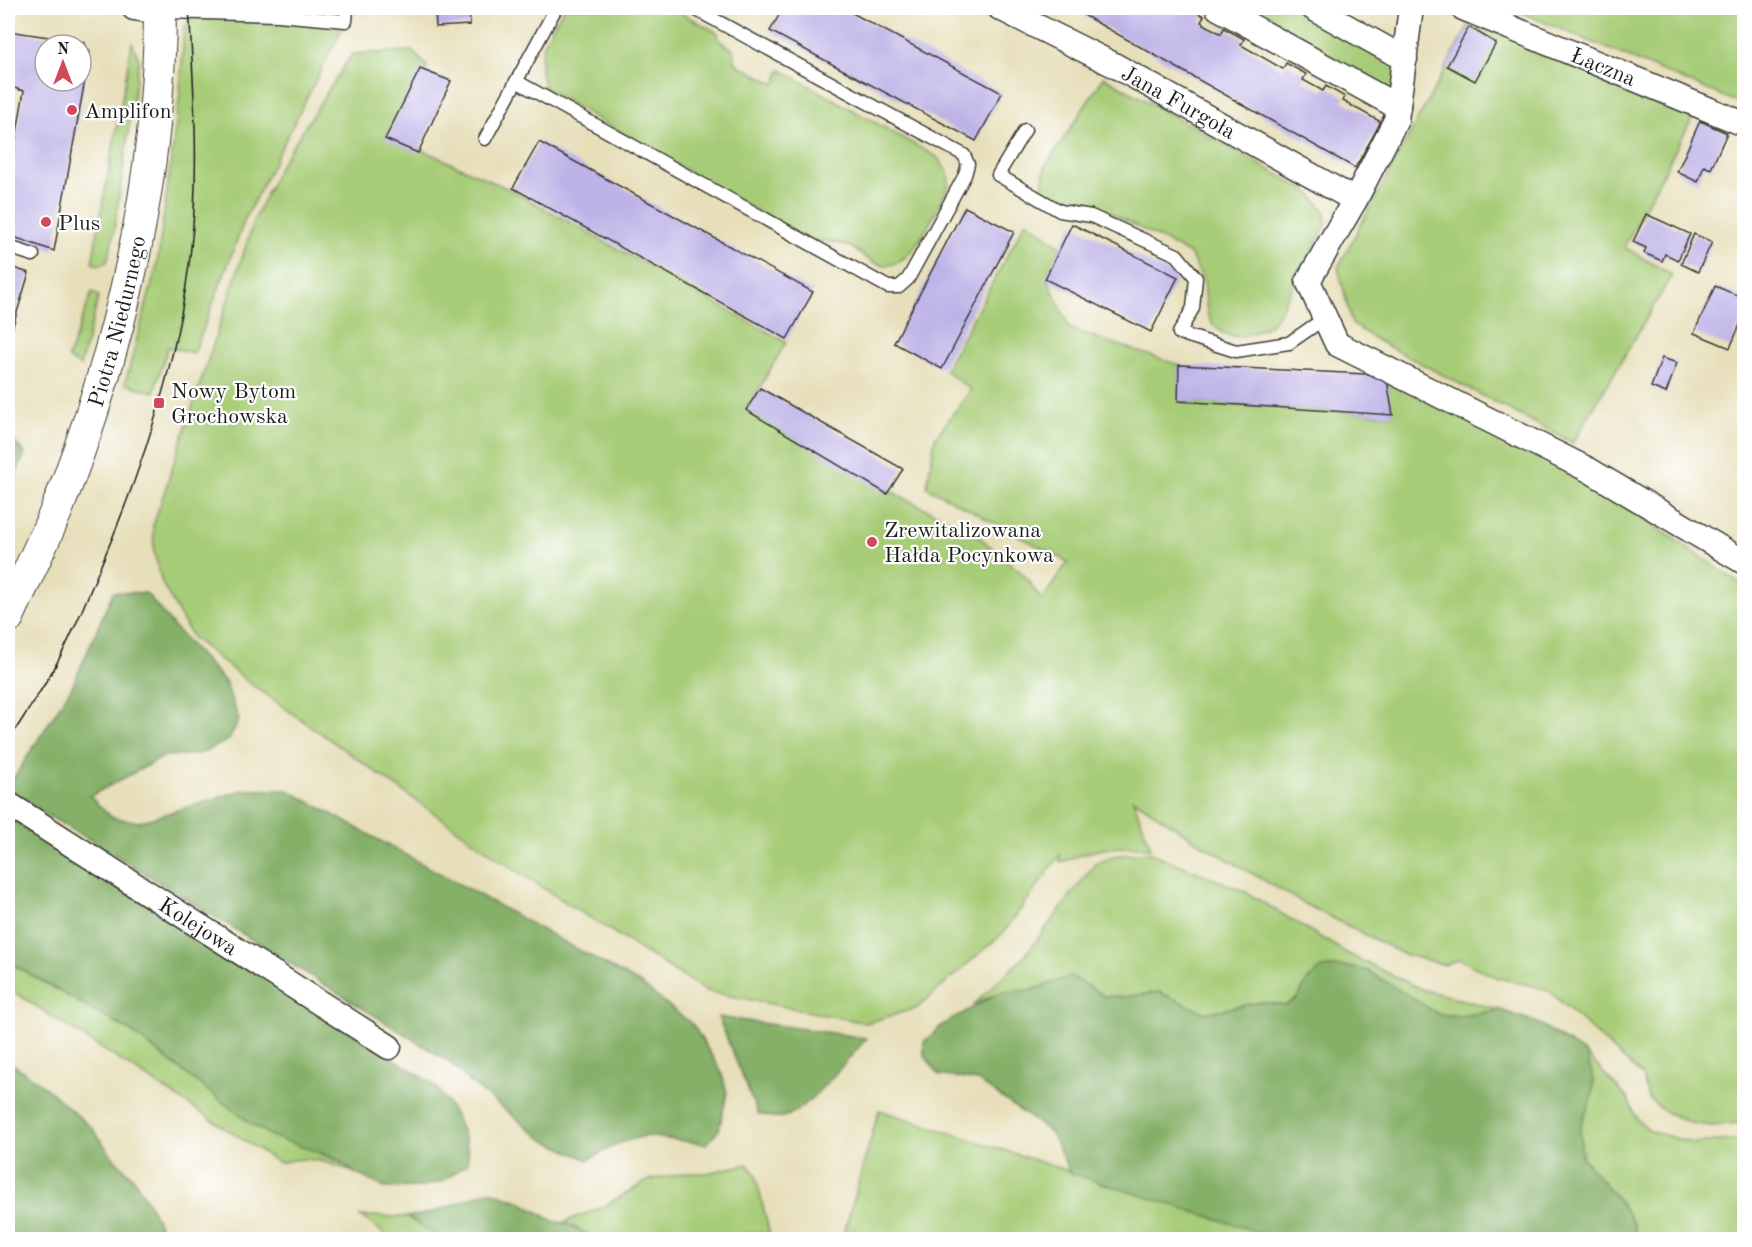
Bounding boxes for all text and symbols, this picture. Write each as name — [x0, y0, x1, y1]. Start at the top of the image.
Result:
north arrow — [33, 33, 93, 93]
text: N — [57, 42, 70, 58]
street label: Łączna — [1567, 45, 1639, 91]
street label: Jana Furgoła — [1117, 63, 1239, 144]
place label: Amplifon — [84, 101, 172, 123]
marker: Amplifon — [65, 103, 79, 117]
place label: Plus — [58, 213, 100, 235]
marker: Plus — [39, 215, 53, 229]
street label: Piotra Niedurnego — [85, 234, 150, 410]
place label: Nowy Bytom Grochowska — [171, 381, 296, 428]
marker: Nowy Bytom Grochowska — [152, 396, 166, 410]
place label: Zrewitalizowana Hałda Pocynkowa — [884, 520, 1054, 567]
marker: Zrewitalizowana Hałda Pocynkowa — [865, 535, 879, 549]
street label: Kolejowa — [154, 894, 241, 960]

